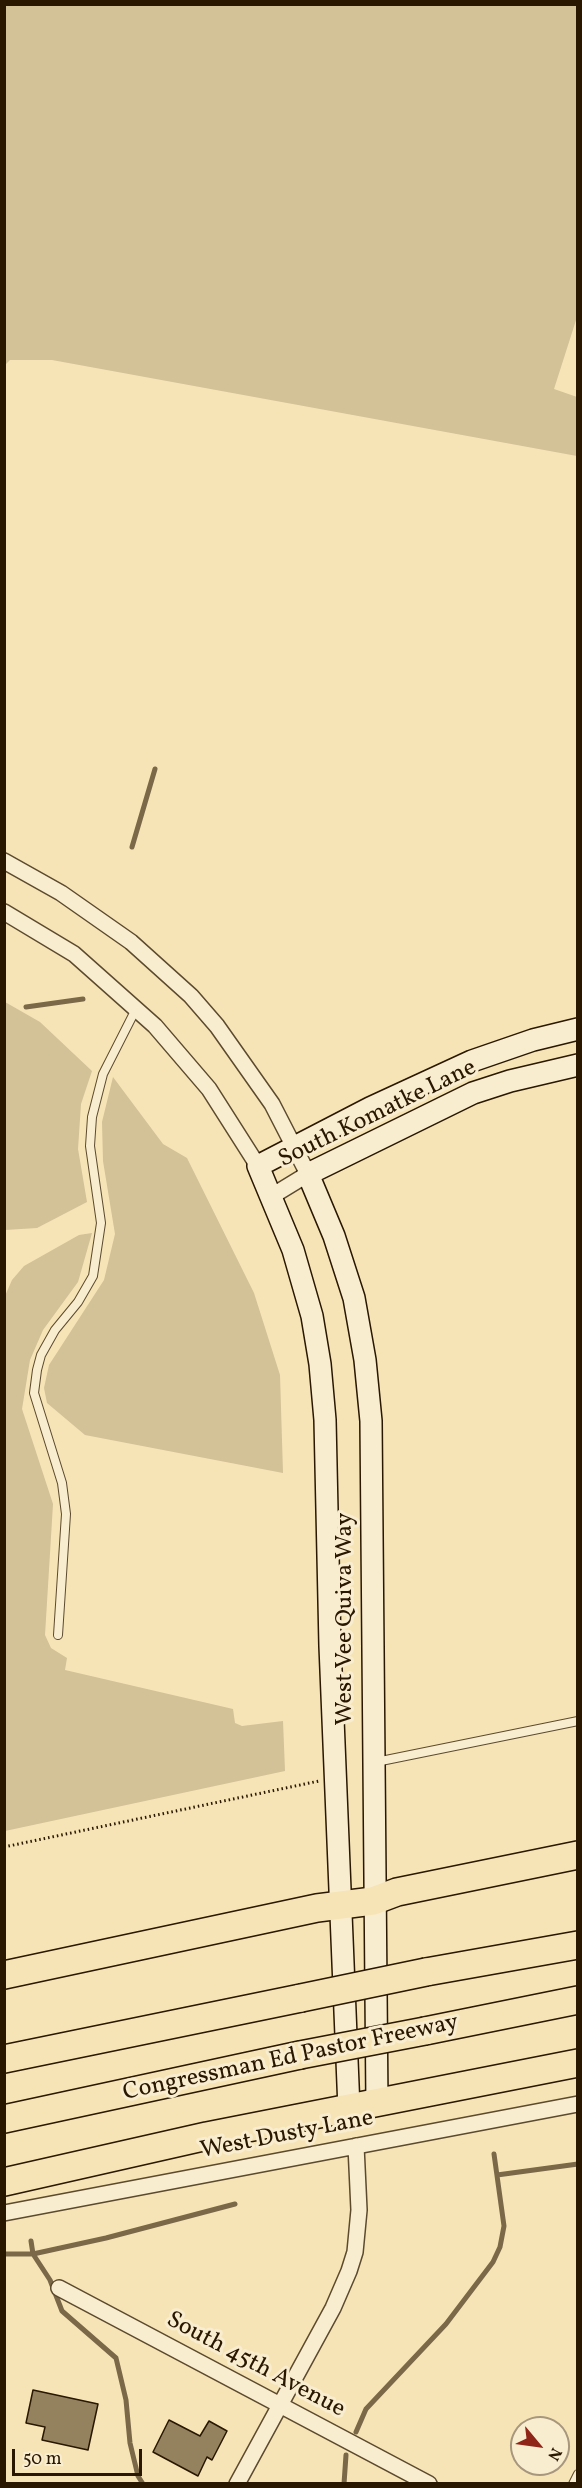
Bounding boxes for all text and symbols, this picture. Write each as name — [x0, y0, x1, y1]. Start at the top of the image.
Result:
street label: South Komatke Lane — [274, 1055, 482, 1175]
street label: West Vee Quiva Way — [333, 1512, 361, 1726]
street label: Congressman Ed Pastor Freeway — [121, 2009, 461, 2109]
street label: West Dusty Lane — [198, 2105, 376, 2167]
street label: South 45th Avenue — [161, 2307, 349, 2425]
north arrow — [510, 2416, 570, 2476]
scale bar — [15, 2437, 146, 2475]
text: N — [542, 2443, 566, 2464]
text: 50 m — [23, 2447, 62, 2472]

